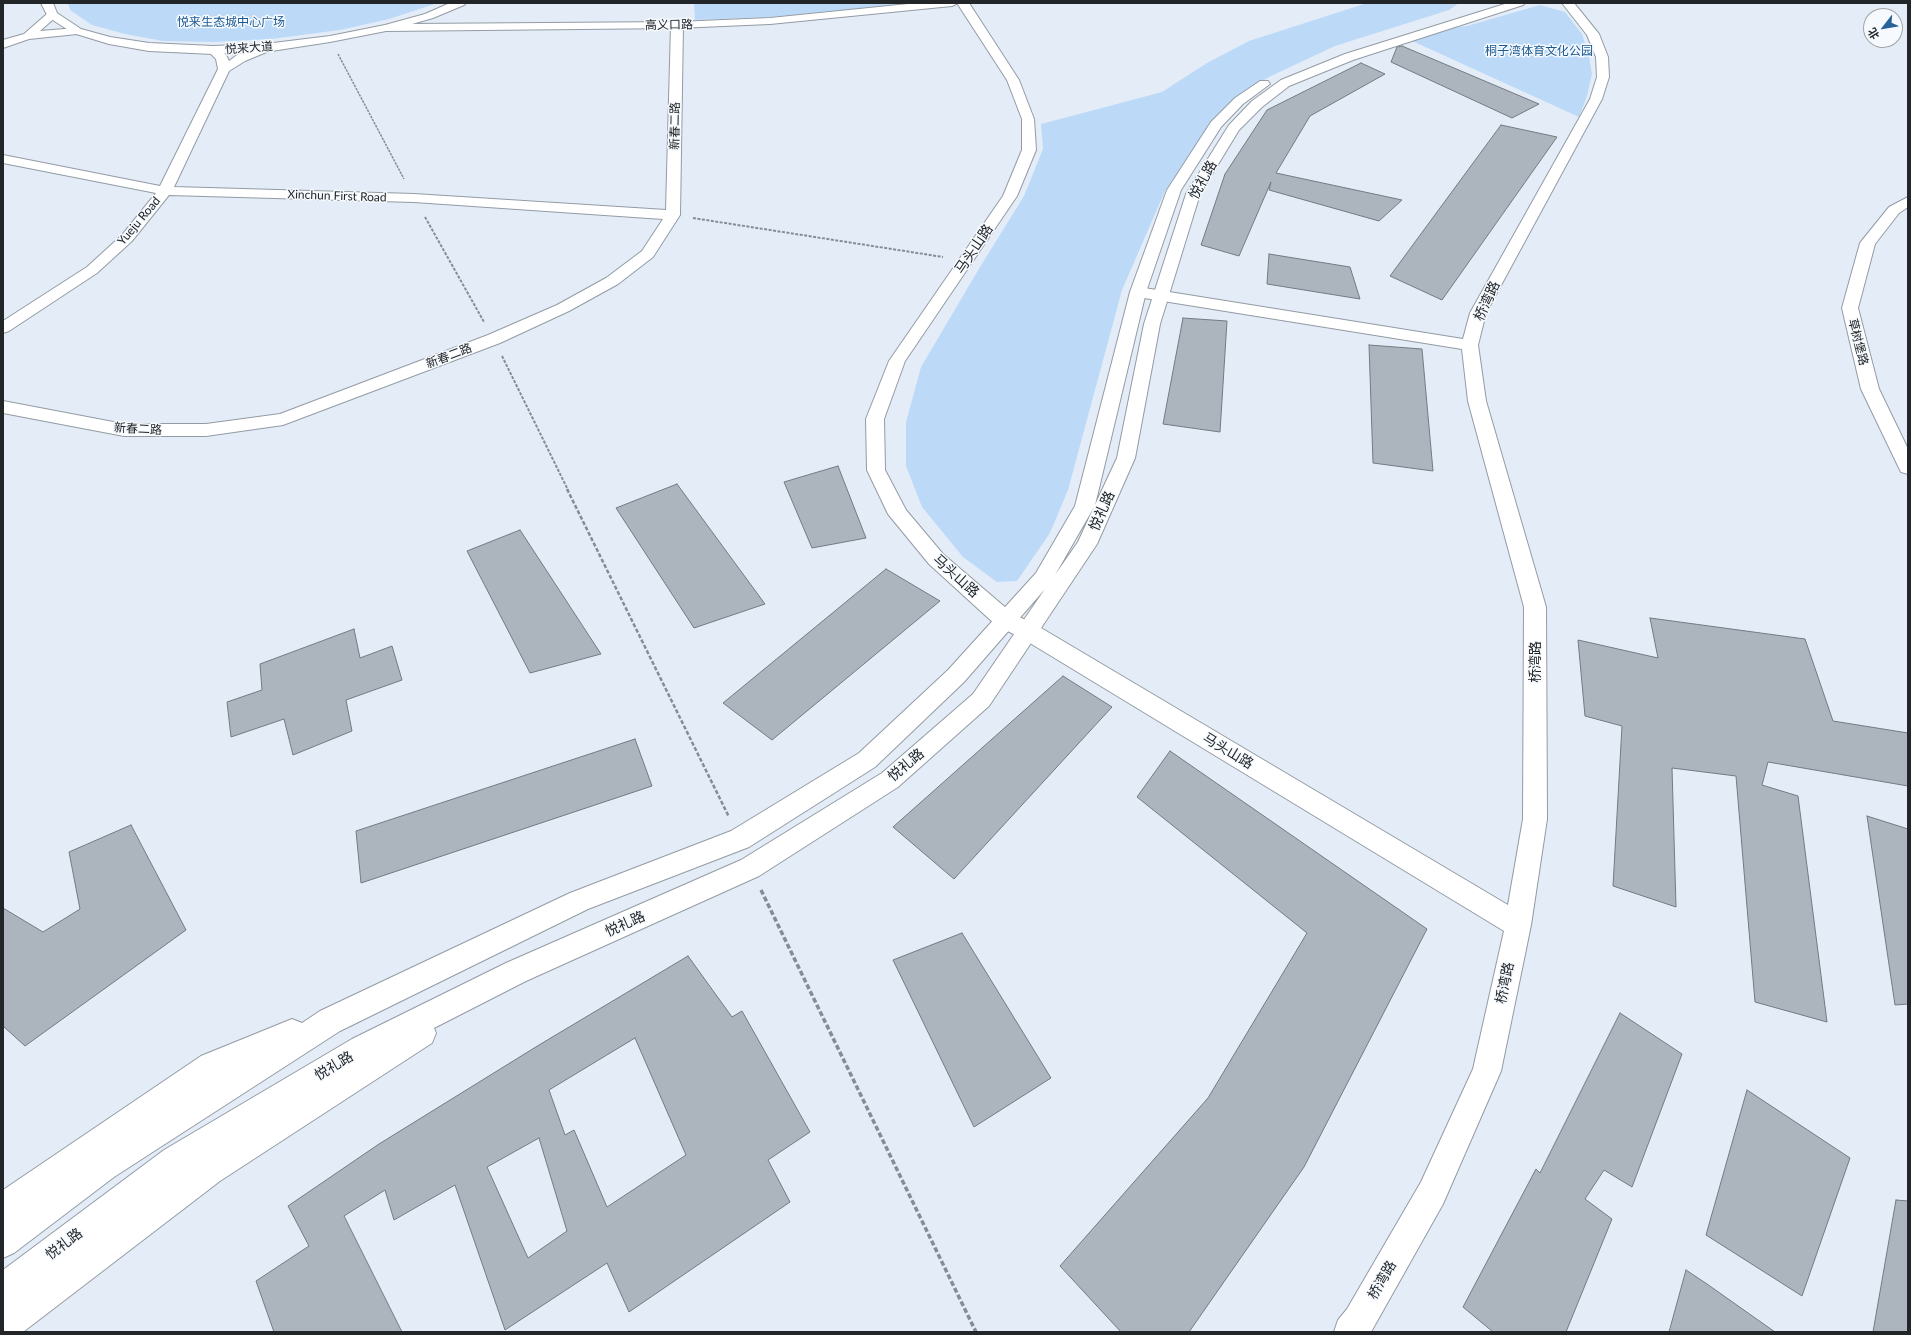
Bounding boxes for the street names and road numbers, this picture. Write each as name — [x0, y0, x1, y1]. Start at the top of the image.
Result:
street label: 高义口路 — [645, 17, 693, 33]
street label: 悦来大道 — [225, 39, 273, 57]
street label: 新春二路 — [667, 102, 683, 150]
street label: 悦礼路 — [1185, 158, 1221, 202]
street label: Xinchun First Road — [287, 187, 387, 205]
street label: Yueju Road — [115, 194, 163, 248]
street label: 马头山路 — [951, 221, 997, 277]
street label: 桥湾路 — [1471, 278, 1503, 324]
street label: 草树堡路 — [1845, 317, 1871, 367]
street label: 新春二路 — [424, 341, 474, 371]
street label: 新春二路 — [114, 421, 162, 437]
street label: 悦礼路 — [1086, 488, 1118, 534]
street label: 马头山路 — [930, 551, 982, 601]
street label: 桥湾路 — [1527, 641, 1543, 683]
street label: 马头山路 — [1200, 729, 1256, 773]
street label: 悦礼路 — [885, 745, 927, 785]
street label: 悦礼路 — [602, 908, 648, 940]
street label: 桥湾路 — [1492, 961, 1518, 1005]
street label: 悦礼路 — [312, 1048, 356, 1084]
street label: 悦礼路 — [42, 1225, 86, 1263]
street label: 桥湾路 — [1364, 1258, 1400, 1302]

